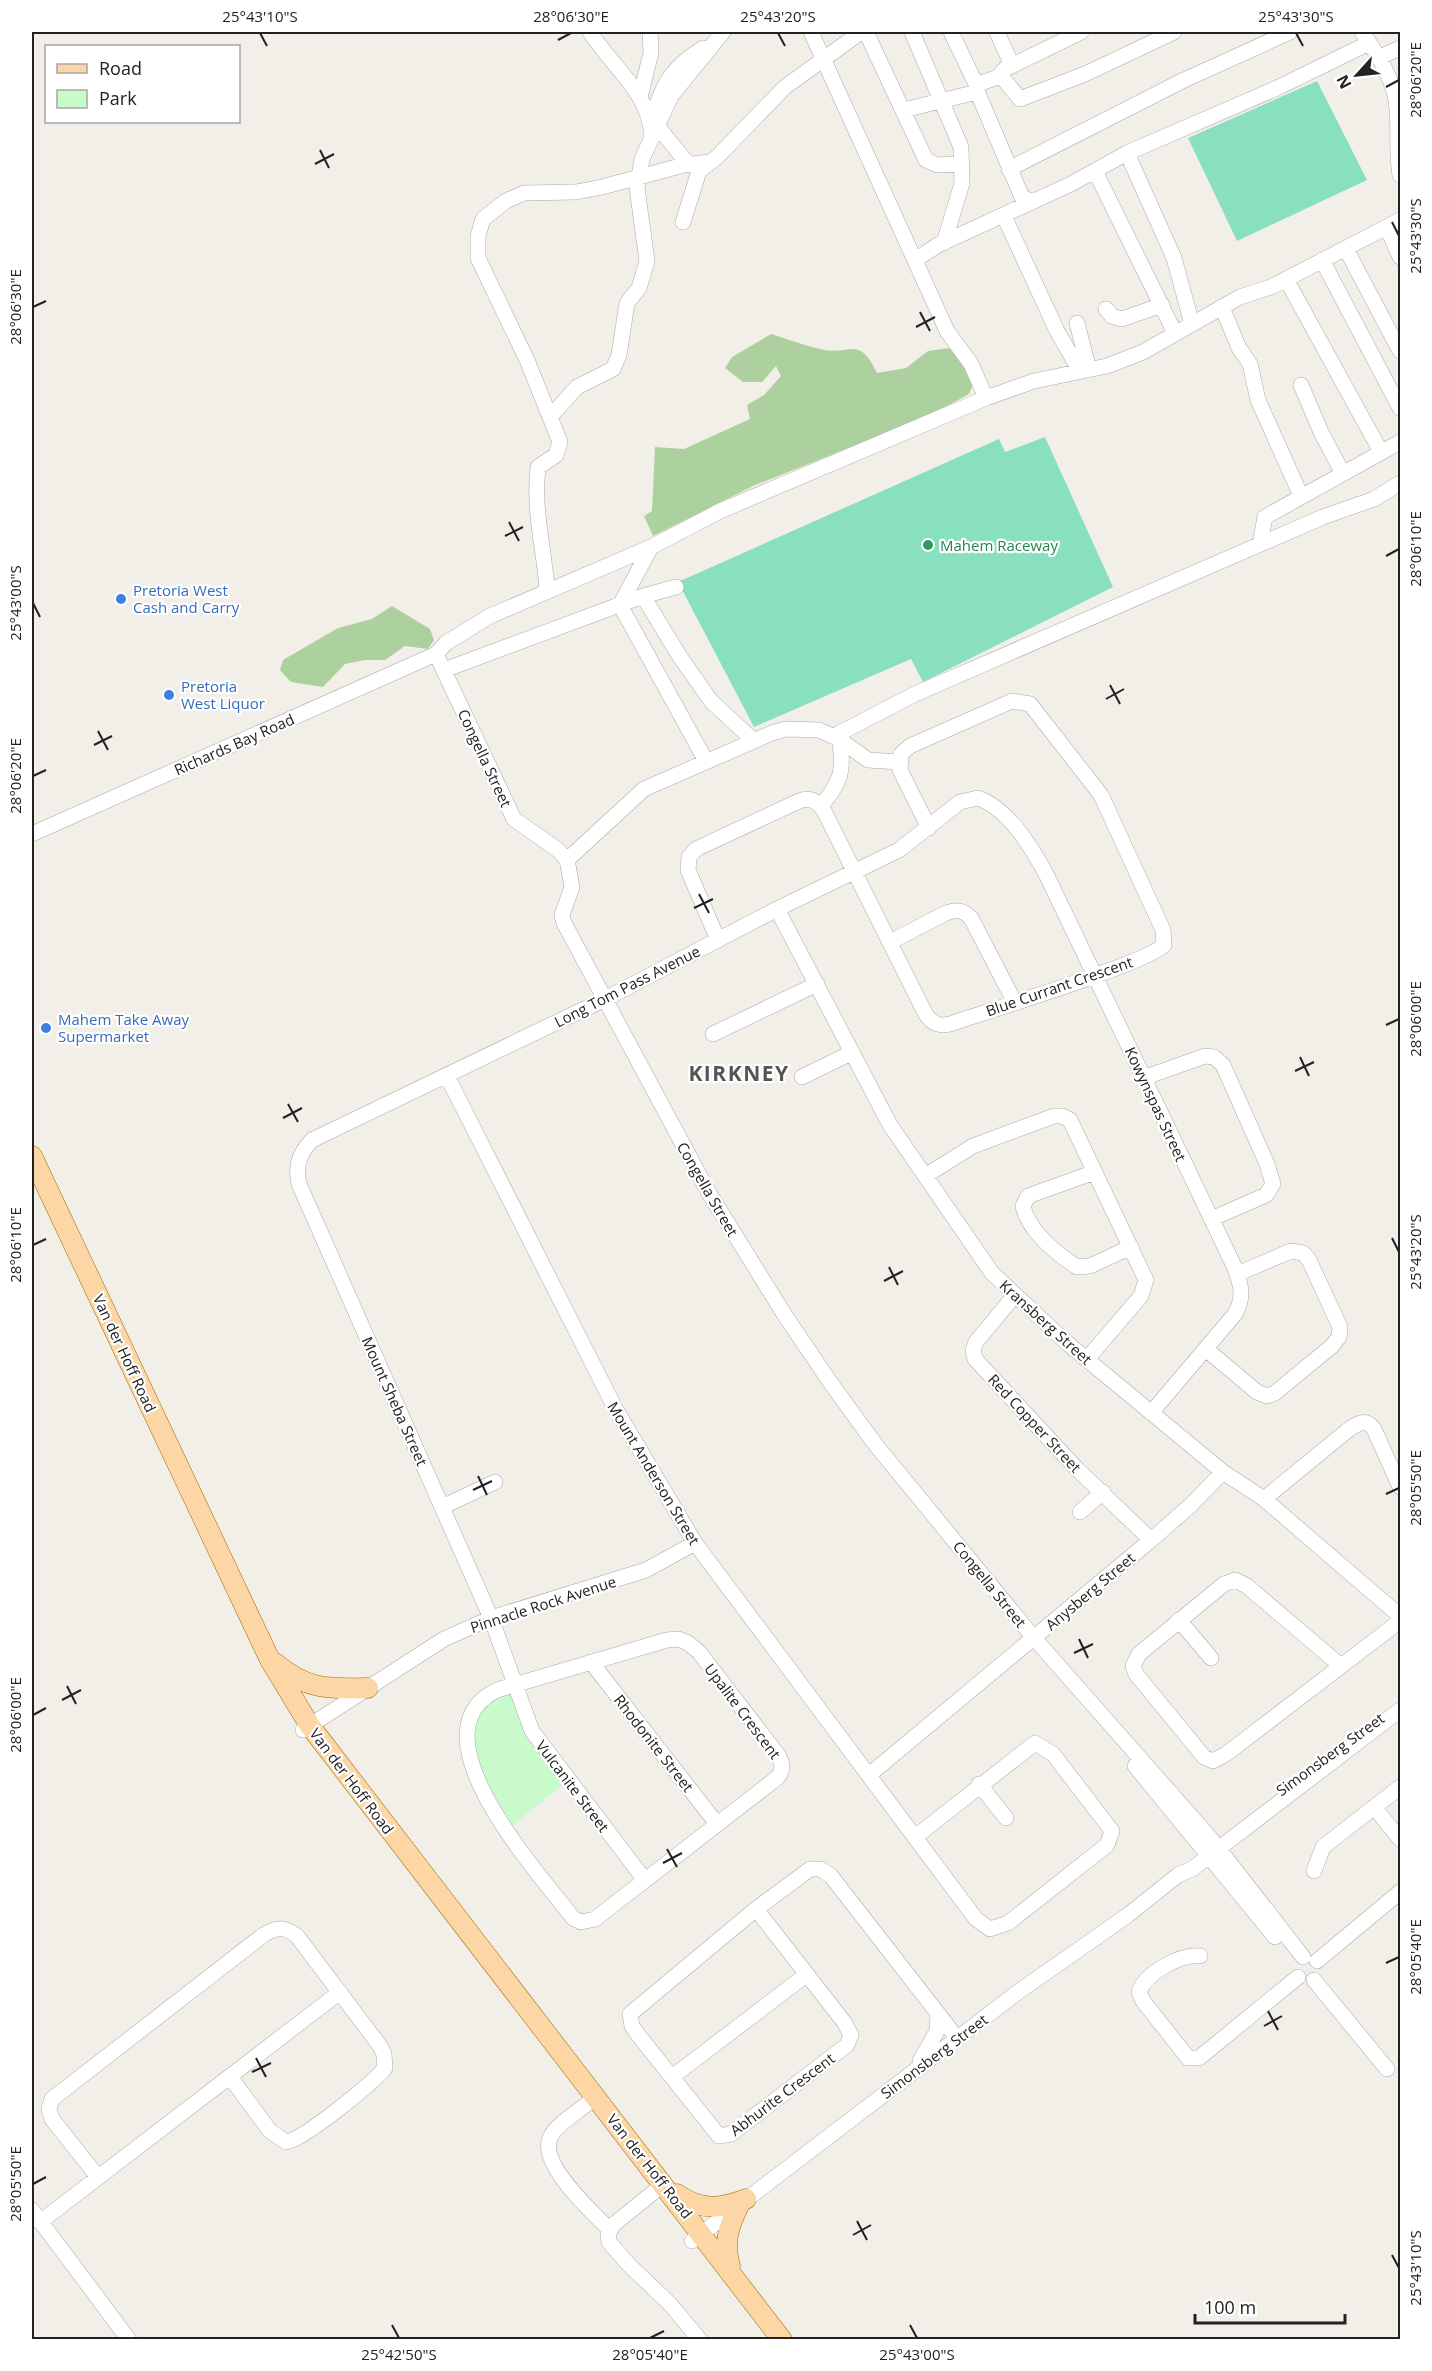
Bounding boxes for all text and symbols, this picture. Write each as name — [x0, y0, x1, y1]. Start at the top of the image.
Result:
text: 25°43'10"S — [222, 6, 298, 26]
text: 28°06'30"E — [533, 6, 609, 26]
text: 25°43'20"S — [740, 6, 816, 26]
text: 25°43'30"S — [1258, 6, 1334, 26]
text: 28°06'20"E — [1405, 42, 1425, 118]
legend — [45, 45, 240, 123]
north arrow — [1327, 45, 1387, 105]
text: Road — [99, 56, 142, 80]
text: N — [1331, 71, 1356, 93]
text: Park — [99, 86, 137, 110]
text: 25°43'30"S — [1405, 198, 1425, 274]
text: 28°06'30"E — [5, 269, 25, 345]
text: 28°06'10"E — [1405, 511, 1425, 587]
place label: Mahem Raceway — [940, 535, 1058, 555]
marker: Mahem Raceway — [921, 538, 935, 552]
text: 25°43'00"S — [5, 565, 25, 641]
place label: Pretoria West Cash and Carry — [133, 580, 240, 617]
marker: Pretoria West Cash and Carry — [114, 592, 128, 606]
place label: Pretoria West Liquor — [181, 676, 265, 713]
marker: Pretoria West Liquor — [162, 688, 176, 702]
street label: Congella Street — [454, 706, 516, 810]
street label: Richards Bay Road — [171, 709, 297, 779]
text: 28°06'20"E — [5, 738, 25, 814]
street label: Long Tom Pass Avenue — [551, 941, 703, 1031]
street label: Blue Currant Crescent — [983, 951, 1135, 1021]
text: 28°06'00"E — [1405, 981, 1425, 1057]
place label: Mahem Take Away Supermarket — [58, 1009, 189, 1046]
marker: Mahem Take Away Supermarket — [39, 1021, 53, 1035]
street label: Kowynspas Street — [1121, 1044, 1191, 1164]
district label: KIRKNEY — [688, 1059, 790, 1087]
street label: Congella Street — [673, 1138, 743, 1240]
text: 28°06'10"E — [5, 1207, 25, 1283]
text: 25°43'20"S — [1405, 1214, 1425, 1290]
street label: Kransberg Street — [996, 1275, 1096, 1369]
street label: Van der Hoff Road — [89, 1291, 161, 1415]
street label: Mount Sheba Street — [358, 1333, 432, 1469]
street label: Red Copper Street — [984, 1369, 1086, 1477]
street label: Mount Anderson Street — [603, 1398, 705, 1548]
text: 28°05'50"E — [1405, 1450, 1425, 1526]
street label: Congella Street — [949, 1537, 1031, 1631]
street label: Anysberg Street — [1041, 1548, 1139, 1634]
street label: Pinnacle Rock Avenue — [467, 1571, 619, 1637]
street label: Upalite Crescent — [700, 1659, 786, 1763]
text: 28°06'00"E — [5, 1677, 25, 1753]
street label: Rhodonite Street — [610, 1690, 698, 1796]
street label: Simonsberg Street — [1272, 1708, 1388, 1800]
street label: Van der Hoff Road — [306, 1724, 398, 1838]
street label: Vulcanite Street — [532, 1736, 614, 1836]
text: 28°05'40"E — [1405, 1919, 1425, 1995]
street label: Simonsberg Street — [876, 2009, 992, 2103]
street label: Abhurite Crescent — [726, 2048, 838, 2140]
street label: Van der Hoff Road — [603, 2109, 697, 2223]
text: 28°05'50"E — [5, 2146, 25, 2222]
text: 25°43'10"S — [1405, 2230, 1425, 2306]
scale bar — [1195, 2287, 1345, 2325]
text: 100 m — [1204, 2295, 1256, 2319]
text: 25°42'50"S — [361, 2344, 437, 2364]
text: 28°05'40"E — [612, 2344, 688, 2364]
text: 25°43'00"S — [879, 2344, 955, 2364]

